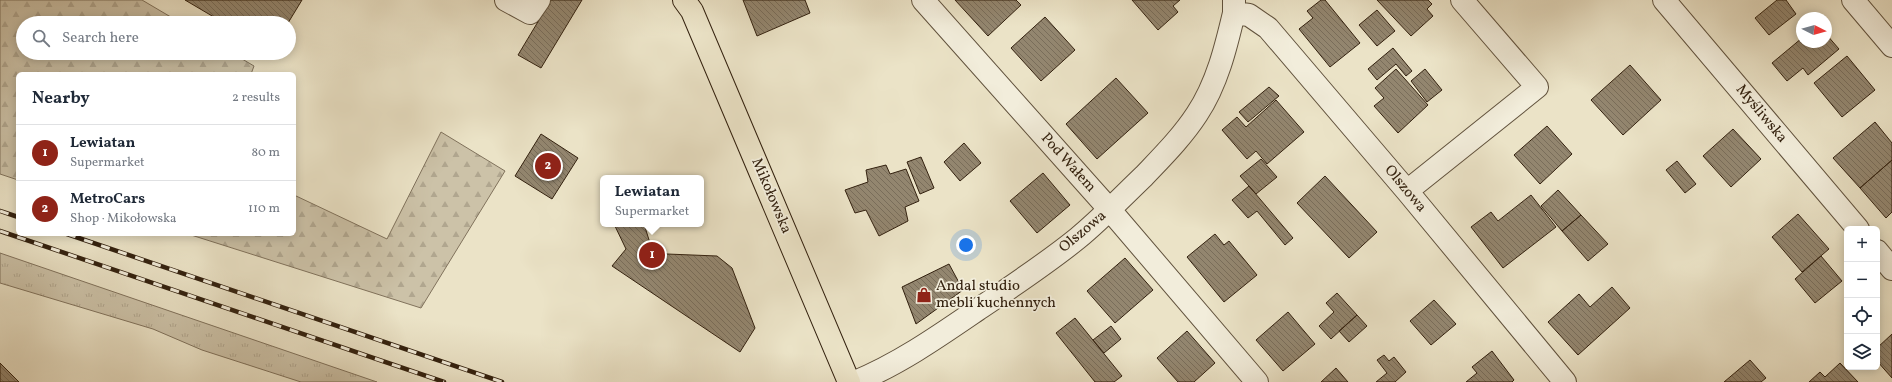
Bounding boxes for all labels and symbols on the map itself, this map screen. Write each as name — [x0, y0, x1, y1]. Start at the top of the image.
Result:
north arrow — [1796, 12, 1832, 48]
street label: Myśliwska — [1730, 80, 1792, 148]
street label: Pod Wałem — [1036, 129, 1100, 197]
pin: 2 — [535, 151, 561, 181]
street label: Mikołowska — [746, 155, 796, 237]
street label: Olszowa — [1379, 161, 1431, 217]
street label: Olszowa — [1055, 206, 1111, 258]
your location — [956, 235, 976, 255]
pin: 1 — [639, 240, 665, 270]
place label: Andal studio mebli kuchennych — [936, 276, 1056, 314]
shop icon: Andal studio mebli kuchennych — [915, 286, 933, 304]

